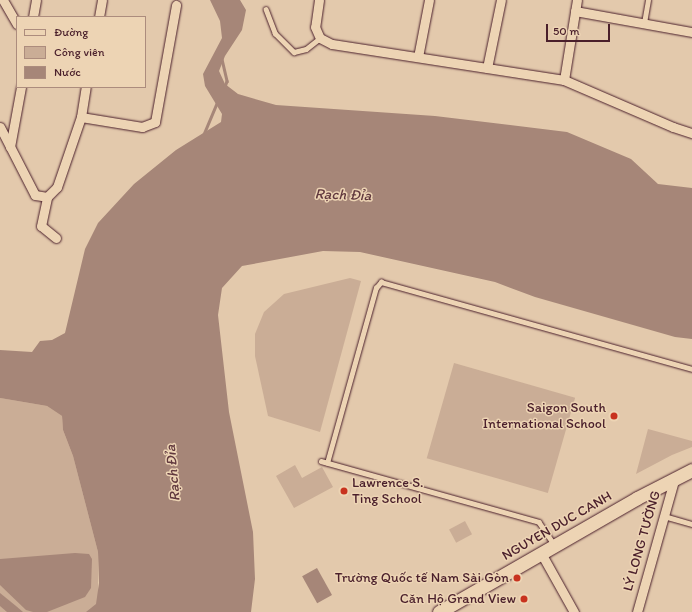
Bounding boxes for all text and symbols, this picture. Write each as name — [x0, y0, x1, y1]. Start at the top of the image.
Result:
legend — [16, 16, 146, 88]
scale bar — [548, 16, 612, 42]
text: 50 m — [553, 24, 579, 38]
text: Đường — [54, 25, 88, 39]
text: Công viên — [54, 45, 105, 59]
text: Nước — [54, 65, 81, 79]
water label: Rạch Đỉa — [314, 185, 372, 205]
place label: Saigon South International School — [483, 400, 606, 432]
marker: Saigon South International School — [609, 411, 619, 421]
water label: Rạch Đỉa — [162, 444, 184, 502]
place label: Lawrence S. Ting School — [352, 475, 424, 508]
marker: Lawrence S. Ting School — [339, 486, 349, 496]
street label: NGUYEN DUC CANH — [499, 488, 615, 564]
street label: LÝ LONG TƯỜNG — [620, 489, 664, 593]
place label: Trường Quốc tế Nam Sài Gòn — [335, 570, 509, 586]
marker: Trường Quốc tế Nam Sài Gòn — [512, 573, 522, 583]
place label: Căn Hộ Grand View — [400, 591, 516, 607]
marker: Căn Hộ Grand View — [519, 594, 529, 604]

